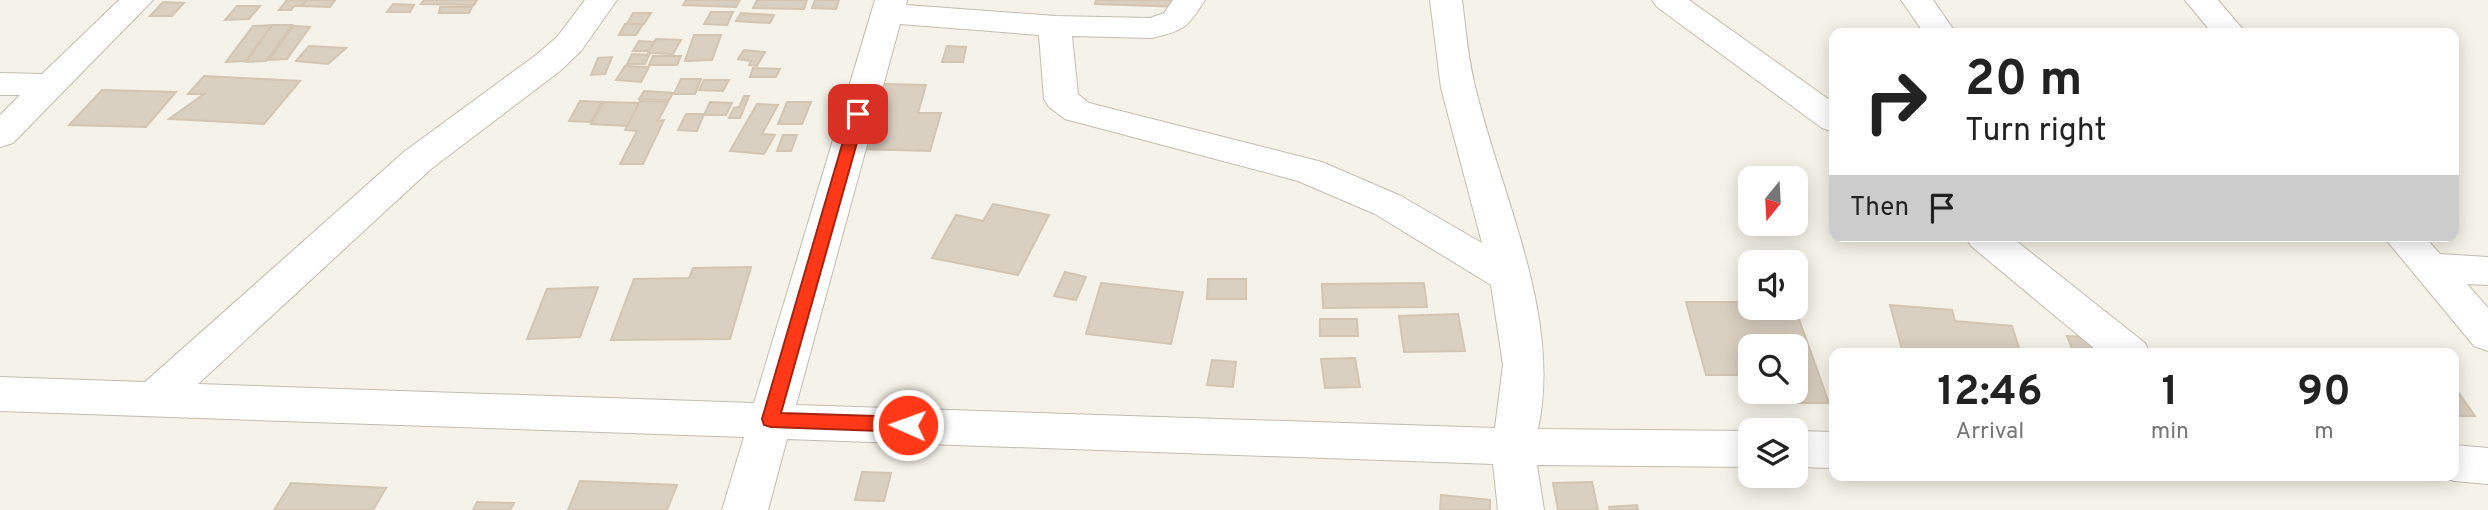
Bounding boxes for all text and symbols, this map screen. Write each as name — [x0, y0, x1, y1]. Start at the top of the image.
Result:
text: 20 m — [1965, 51, 2082, 113]
icon: right — [1850, 56, 1941, 147]
pin — [828, 84, 888, 144]
icon: arrive — [839, 95, 877, 133]
text: Turn right — [1965, 112, 2107, 152]
north arrow — [1738, 166, 1808, 236]
map controls — [1738, 166, 1808, 488]
icon: arrive — [1923, 189, 1961, 227]
text: Then — [1850, 192, 1909, 225]
button: sound — [1738, 250, 1808, 320]
button: search — [1738, 334, 1808, 404]
text: 12:46 — [1937, 367, 2043, 420]
text: 1 — [2162, 367, 2178, 420]
text: 90 — [2297, 367, 2351, 420]
position arrow — [871, 388, 945, 462]
button: layers — [1738, 418, 1808, 488]
text: Arrival — [1956, 418, 2024, 447]
text: min — [2151, 418, 2189, 447]
text: m — [2314, 418, 2334, 447]

